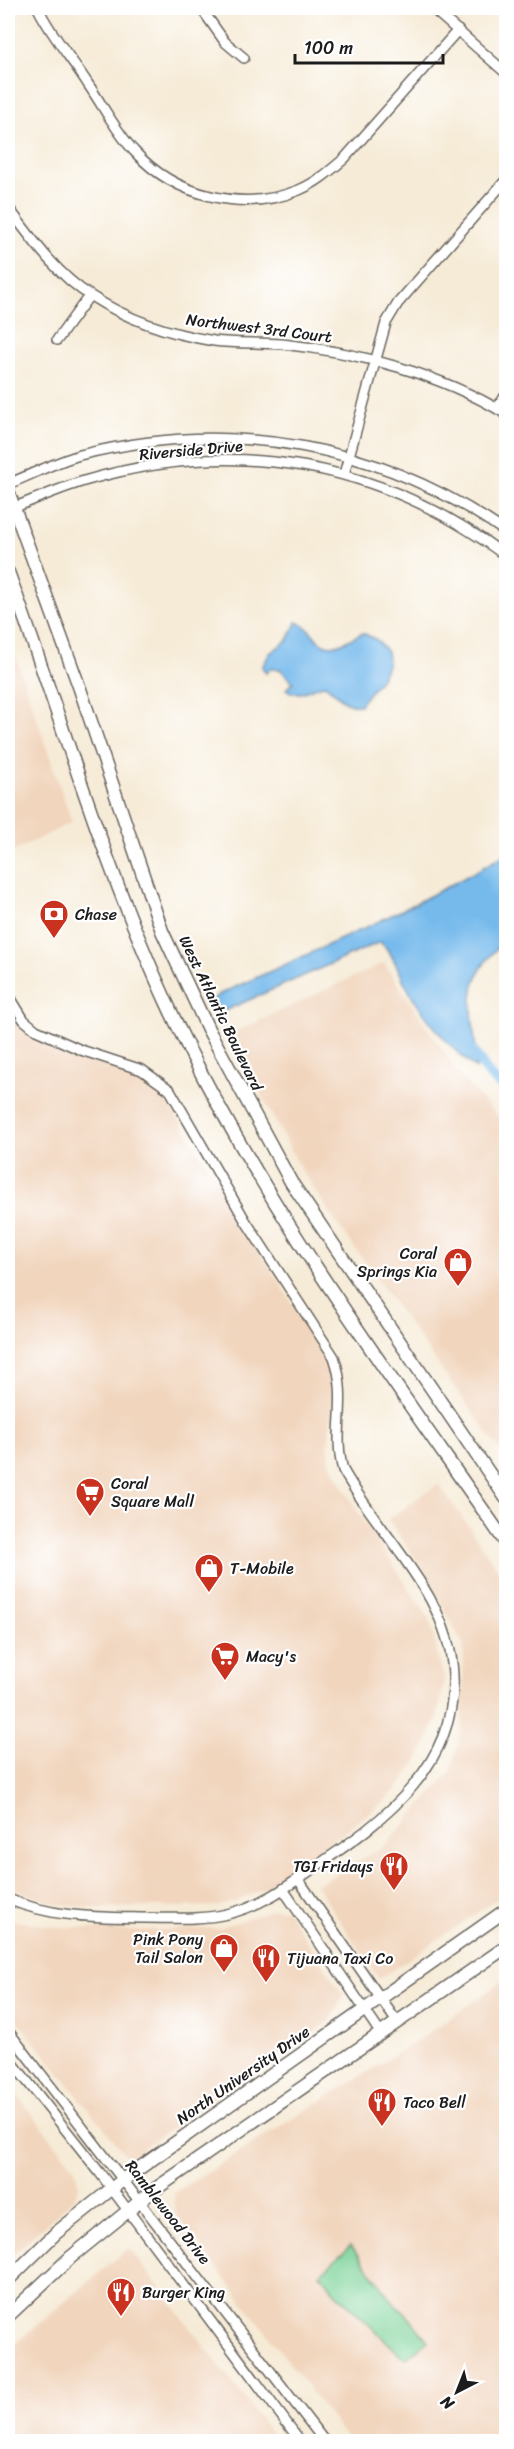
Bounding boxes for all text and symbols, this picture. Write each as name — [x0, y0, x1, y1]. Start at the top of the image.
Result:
scale bar — [295, 27, 444, 65]
text: 100 m — [304, 32, 353, 64]
street label: Northwest 3rd Court — [184, 305, 334, 351]
street label: Riverside Drive — [138, 431, 244, 469]
bank icon: Chase — [38, 898, 70, 940]
place label: Chase — [75, 900, 117, 929]
street label: West Atlantic Boulevard — [171, 930, 272, 1097]
place label: Coral Springs Kia — [357, 1239, 437, 1286]
shop icon: Coral Springs Kia — [442, 1246, 474, 1288]
place label: Coral Square Mall — [111, 1469, 195, 1516]
supermarket icon: Coral Square Mall — [74, 1476, 106, 1518]
shop icon: T-Mobile — [193, 1552, 225, 1594]
place label: T-Mobile — [230, 1554, 294, 1583]
supermarket icon: Macy's — [209, 1640, 241, 1682]
place label: Macy's — [246, 1642, 296, 1671]
restaurant icon: TGI Fridays — [378, 1850, 410, 1892]
place label: TGI Fridays — [293, 1852, 374, 1881]
place label: Pink Pony Tail Salon — [133, 1925, 204, 1972]
shop icon: Pink Pony Tail Salon — [208, 1932, 240, 1974]
restaurant icon: Tijuana Taxi Co — [250, 1942, 282, 1984]
place label: Tijuana Taxi Co — [287, 1944, 393, 1973]
street label: North University Drive — [170, 2018, 316, 2132]
restaurant icon: Taco Bell — [366, 2086, 398, 2128]
place label: Taco Bell — [403, 2088, 466, 2117]
street label: Ramblewood Drive — [118, 2153, 219, 2271]
restaurant icon: Burger King — [105, 2276, 137, 2318]
place label: Burger King — [142, 2278, 225, 2307]
north arrow — [427, 2362, 487, 2422]
text: N — [433, 2388, 462, 2418]

